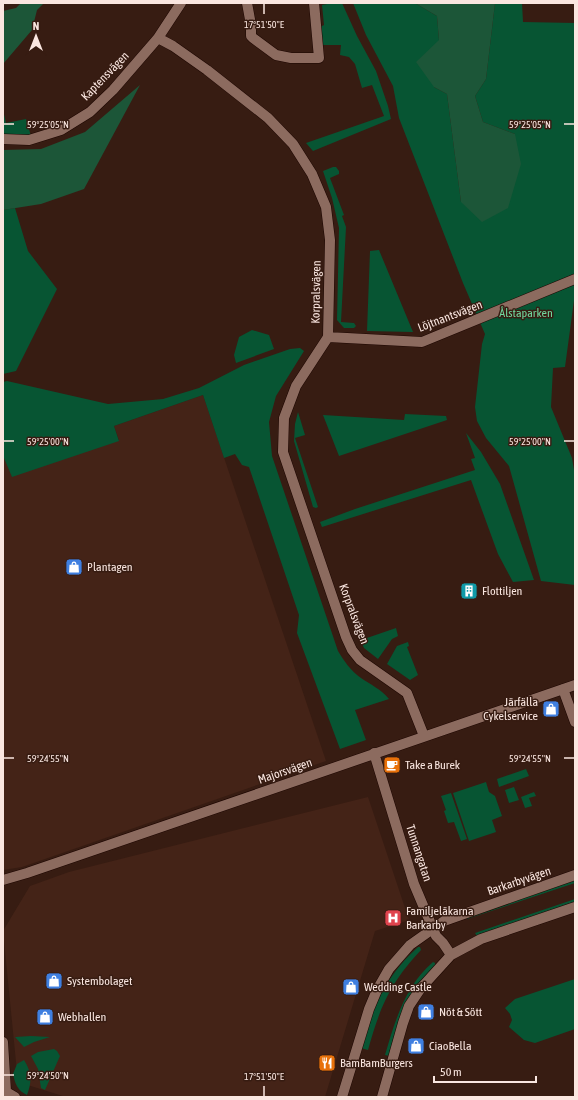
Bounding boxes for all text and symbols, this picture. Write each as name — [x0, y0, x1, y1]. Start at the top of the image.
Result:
north arrow — [16, 16, 56, 56]
text: 17°51'50"E — [244, 19, 285, 30]
text: N — [33, 20, 39, 32]
street label: Kaptensvägen — [78, 49, 132, 103]
text: 59°25'05"N — [27, 119, 69, 130]
text: 59°25'05"N — [509, 119, 551, 130]
street label: Korpralsvägen — [308, 260, 324, 324]
street label: Löjtnantsvägen — [416, 297, 484, 335]
park label: Ålstaparken — [499, 306, 553, 320]
text: 59°25'00"N — [27, 436, 69, 447]
text: 59°25'00"N — [509, 436, 551, 447]
shop icon: Plantagen — [64, 557, 84, 577]
place label: Plantagen — [87, 560, 133, 574]
building icon: Flottiljen — [459, 581, 479, 601]
street label: Korpralsvägen — [336, 582, 372, 646]
place label: Flottiljen — [482, 584, 522, 598]
place label: Järfälla Cykelservice — [483, 695, 538, 723]
shop icon: Järfälla Cykelservice — [541, 699, 561, 719]
text: 59°24'55"N — [27, 753, 69, 764]
text: 59°24'55"N — [509, 753, 551, 764]
street label: Majorsvägen — [256, 755, 314, 787]
cafe icon: Take a Burek — [382, 755, 402, 775]
place label: Take a Burek — [405, 758, 461, 772]
street label: Tunnangatan — [403, 823, 435, 883]
street label: Barkarbyvägen — [485, 864, 553, 898]
place label: Familjeläkarna Barkarby — [406, 904, 474, 932]
hospital icon: Familjeläkarna Barkarby — [383, 908, 403, 928]
shop icon: Systembolaget — [44, 971, 64, 991]
place label: Systembolaget — [67, 974, 133, 988]
shop icon: Wedding Castle — [341, 977, 361, 997]
place label: Wedding Castle — [364, 980, 432, 994]
shop icon: Nöt & Sött — [416, 1002, 436, 1022]
place label: Nöt & Sött — [439, 1005, 483, 1019]
shop icon: Webhallen — [35, 1007, 55, 1027]
place label: Webhallen — [58, 1010, 106, 1024]
shop icon: CiaoBella — [406, 1036, 426, 1056]
place label: CiaoBella — [429, 1039, 471, 1053]
restaurant icon: BamBamBurgers — [317, 1053, 337, 1073]
place label: BamBamBurgers — [340, 1056, 413, 1070]
scale bar — [434, 1058, 536, 1084]
text: 50 m — [440, 1065, 462, 1079]
text: 59°24'50"N — [27, 1070, 69, 1081]
text: 17°51'50"E — [244, 1071, 285, 1082]

